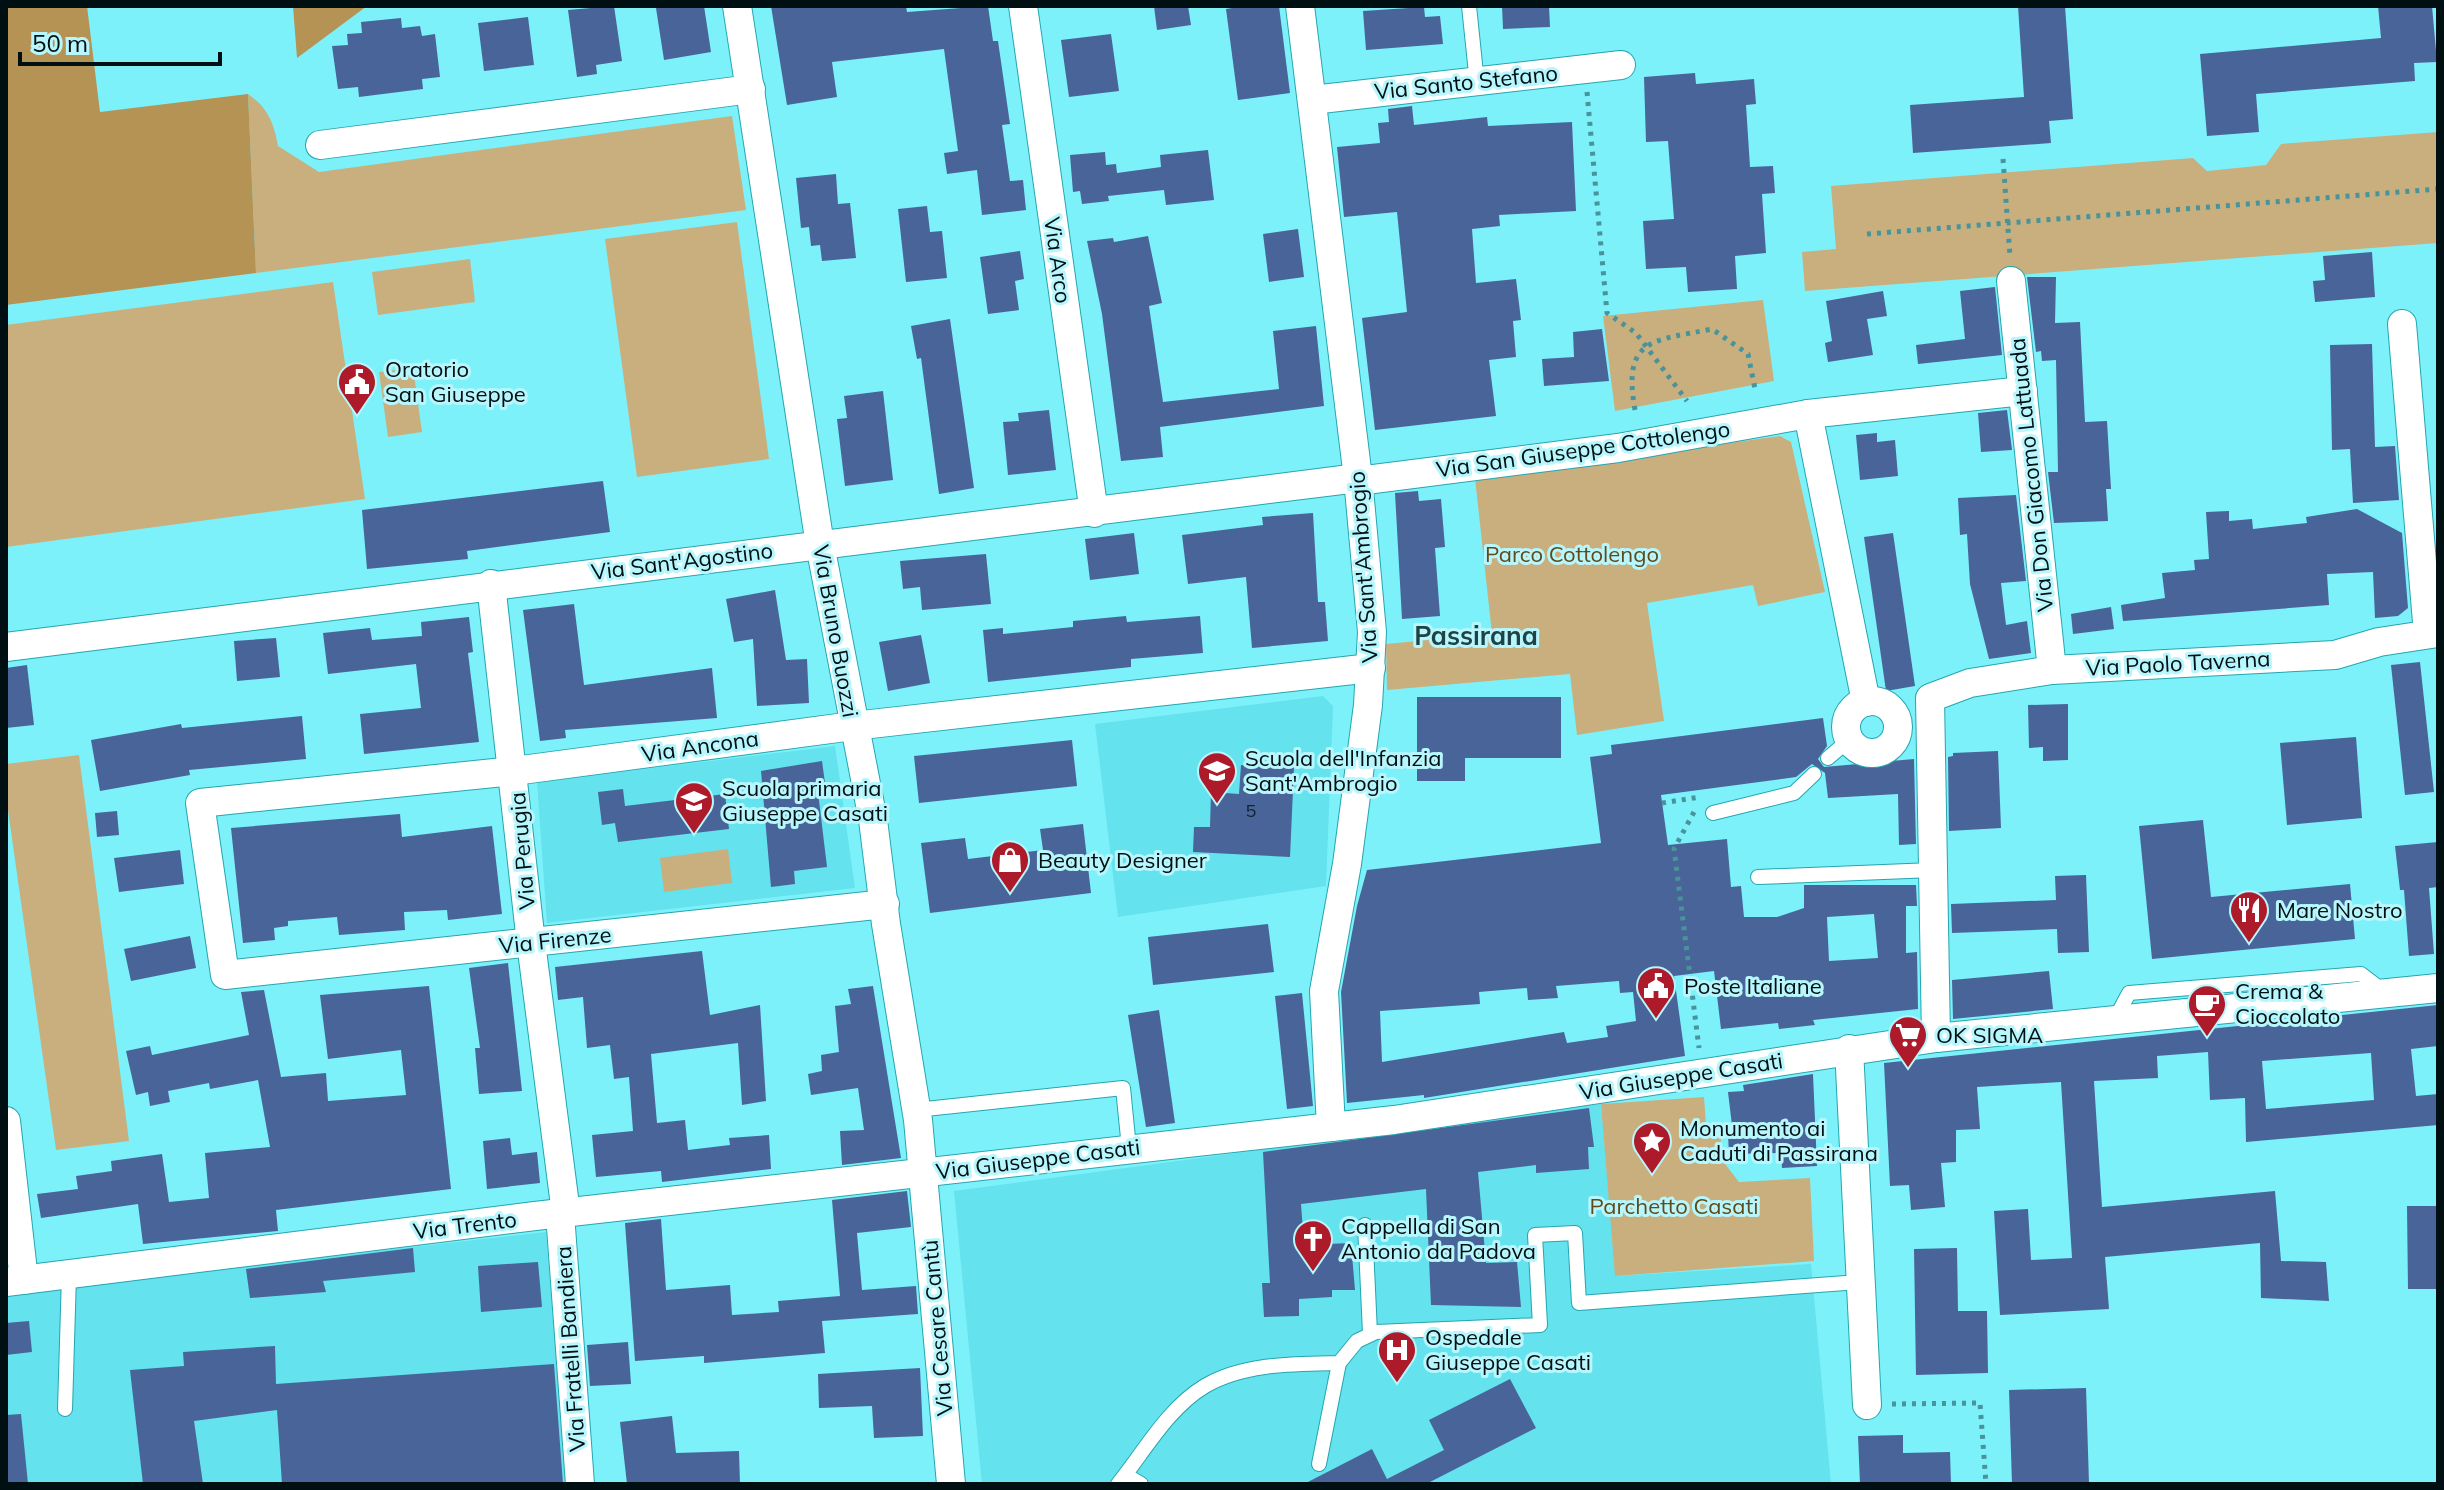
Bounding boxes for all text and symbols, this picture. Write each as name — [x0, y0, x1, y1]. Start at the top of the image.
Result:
scale bar — [20, 16, 220, 66]
text: 50 m — [32, 28, 88, 58]
street label: Via Santo Stefano — [1373, 58, 1559, 106]
street label: Via Arco — [1038, 215, 1078, 305]
street label: Via Don Giacomo Lattuada — [2003, 337, 2059, 613]
place label: Oratorio San Giuseppe — [385, 355, 526, 408]
public building icon: Oratorio San Giuseppe — [336, 361, 378, 416]
street label: Via San Giuseppe Cottolengo — [1434, 415, 1732, 483]
street label: Via Sant'Ambrogio — [1342, 470, 1384, 664]
street label: Via Sant'Agostino — [589, 536, 775, 586]
park label: Parco Cottolengo — [1485, 540, 1659, 568]
street label: Via Bruno Buozzi — [807, 543, 865, 719]
district label: Passirana — [1414, 619, 1538, 652]
street label: Via Paolo Taverna — [2085, 644, 2271, 682]
street label: Via Ancona — [640, 724, 760, 768]
place label: Scuola dell'Infanzia Sant'Ambrogio — [1245, 744, 1441, 797]
school or university icon: Scuola dell'Infanzia Sant'Ambrogio — [1196, 750, 1238, 805]
place label: Scuola primaria Giuseppe Casati — [722, 774, 888, 827]
school or university icon: Scuola primaria Giuseppe Casati — [673, 780, 715, 835]
street label: Via Perugia — [503, 791, 541, 911]
house number: 5 — [1246, 799, 1257, 822]
shop icon: Beauty Designer — [989, 839, 1031, 894]
place label: Beauty Designer — [1038, 846, 1207, 874]
restaurant icon: Mare Nostro — [2228, 889, 2270, 944]
place label: Mare Nostro — [2277, 896, 2403, 924]
street label: Via Firenze — [497, 920, 613, 960]
public building icon: Poste Italiane — [1635, 965, 1677, 1020]
place label: Poste Italiane — [1684, 972, 1822, 1000]
place label: Crema & Cioccolato — [2235, 977, 2340, 1030]
cafe icon: Crema & Cioccolato — [2186, 983, 2228, 1038]
supermarket icon: OK SIGMA — [1887, 1014, 1929, 1069]
place label: OK SIGMA — [1936, 1021, 2043, 1049]
street label: Via Giuseppe Casati — [1577, 1046, 1785, 1106]
place label: Monumento ai Caduti di Passirana — [1680, 1114, 1878, 1167]
place icon: Monumento ai Caduti di Passirana — [1631, 1120, 1673, 1175]
street label: Via Giuseppe Casati — [934, 1133, 1142, 1185]
park label: Parchetto Casati — [1590, 1192, 1758, 1220]
street label: Via Trento — [412, 1205, 518, 1245]
place label: Cappella di San Antonio da Padova — [1341, 1212, 1536, 1265]
church icon: Cappella di San Antonio da Padova — [1292, 1218, 1334, 1273]
street label: Via Cesare Cantù — [915, 1239, 959, 1417]
street label: Via Fratelli Bandiera — [549, 1245, 591, 1453]
place label: Ospedale Giuseppe Casati — [1425, 1323, 1591, 1376]
hospital icon: Ospedale Giuseppe Casati — [1376, 1329, 1418, 1384]

